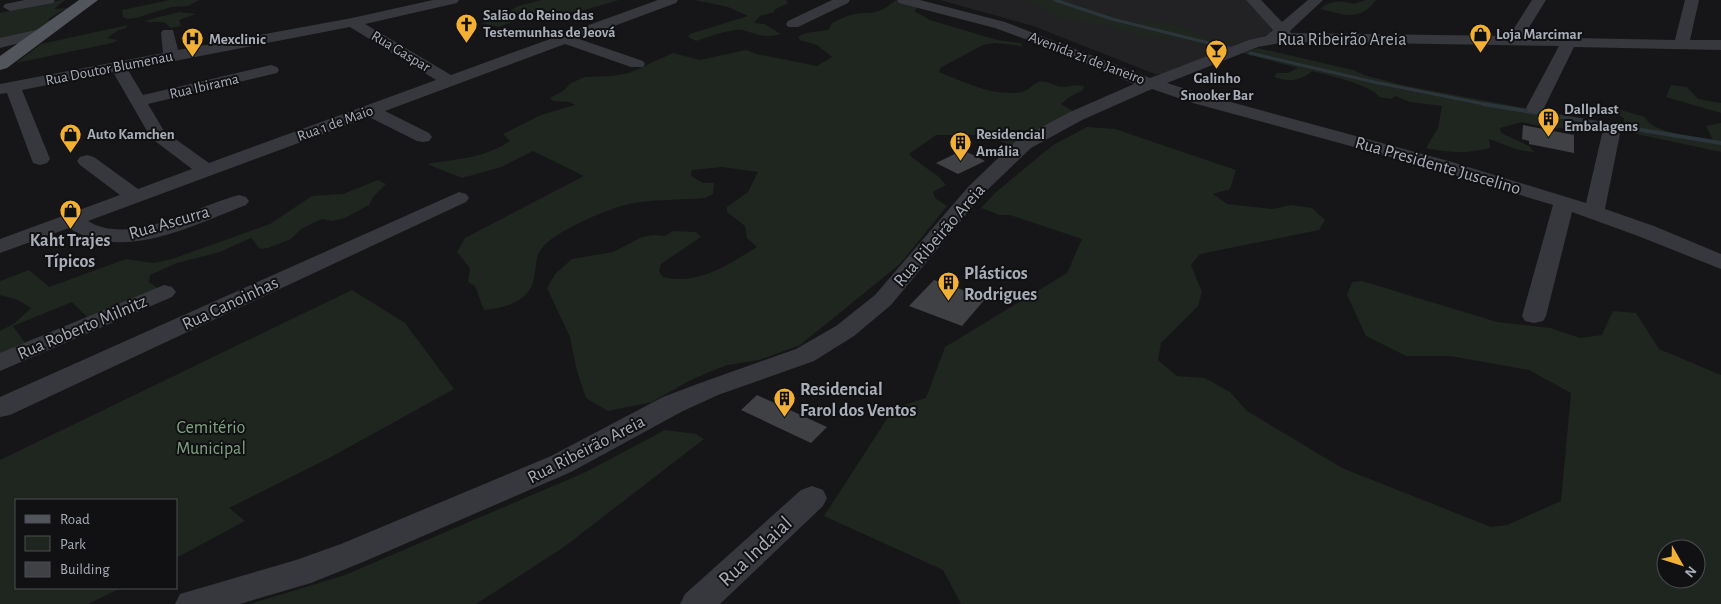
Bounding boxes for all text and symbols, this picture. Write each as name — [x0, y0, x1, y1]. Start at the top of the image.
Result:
place label: Salão do Reino das Testemunhas de Jeová — [483, 8, 615, 40]
church icon: Salão do Reino das Testemunhas de Jeová — [455, 12, 479, 43]
shop icon: Loja Marcimar — [1468, 22, 1492, 53]
hospital icon: Mexclinic — [181, 27, 205, 58]
place label: Loja Marcimar — [1496, 27, 1583, 42]
street label: Rua Gaspar — [369, 28, 433, 75]
street label: Avenida 21 de Janeiro — [1027, 29, 1147, 88]
street label: Rua Ribeirão Areia — [1277, 31, 1407, 49]
place label: Mexclinic — [209, 32, 266, 47]
bar icon: Galinho Snooker Bar — [1205, 38, 1229, 69]
street label: Rua Doutor Blumenau — [44, 49, 174, 88]
street label: Rua Ibirama — [168, 71, 240, 102]
place label: Galinho Snooker Bar — [1181, 71, 1254, 103]
place label: Dallplast Embalagens — [1564, 102, 1638, 134]
street label: Rua 1 de Maio — [295, 103, 375, 144]
building icon: Dallplast Embalagens — [1536, 106, 1560, 137]
shop icon: Auto Kamchen — [59, 122, 83, 153]
place label: Auto Kamchen — [87, 127, 175, 142]
place label: Residencial Amália — [976, 127, 1045, 159]
building icon: Residencial Amália — [948, 131, 972, 162]
street label: Rua Presidente Juscelino — [1353, 134, 1523, 198]
street label: Rua Ribeirão Areia — [891, 181, 989, 290]
shop icon: Kaht Trajes Típicos — [58, 198, 82, 229]
street label: Rua Ascurra — [127, 203, 212, 243]
place label: Kaht Trajes Típicos — [30, 232, 110, 271]
place label: Plásticos Rodrigues — [964, 265, 1037, 304]
building icon: Plásticos Rodrigues — [936, 271, 960, 302]
street label: Rua Canoinhas — [180, 274, 281, 334]
street label: Rua Roberto Milnitz — [15, 293, 150, 363]
place label: Residencial Farol dos Ventos — [800, 381, 916, 420]
building icon: Residencial Farol dos Ventos — [772, 387, 796, 418]
street label: Rua Ribeirão Areia — [525, 413, 648, 487]
park label: Cemitério Municipal — [176, 419, 246, 458]
legend — [15, 499, 178, 589]
text: Road — [60, 512, 90, 527]
street label: Rua Indaial — [715, 512, 796, 590]
text: Park — [60, 537, 86, 552]
north arrow — [1656, 539, 1706, 589]
text: Building — [60, 562, 110, 577]
text: N — [1682, 563, 1699, 580]

